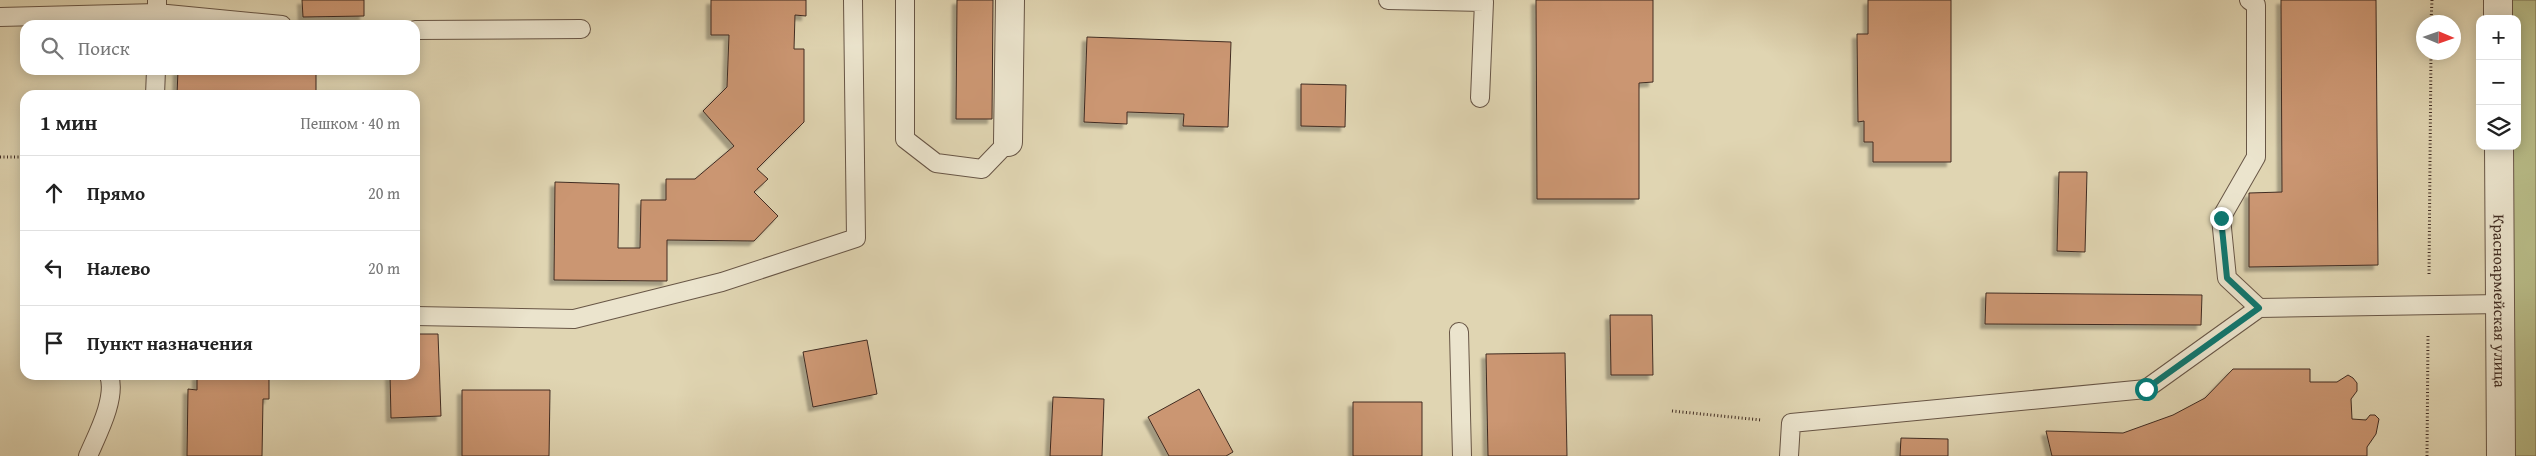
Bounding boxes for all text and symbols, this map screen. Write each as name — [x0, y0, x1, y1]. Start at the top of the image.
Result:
north arrow — [2416, 15, 2461, 60]
map controls — [2476, 15, 2521, 150]
button: + — [2476, 15, 2521, 60]
search box — [20, 20, 420, 75]
icon: search — [38, 34, 66, 62]
text: Поиск — [78, 34, 130, 62]
button: − — [2476, 60, 2521, 105]
button: layers — [2476, 105, 2521, 150]
text: 1 мин — [40, 107, 97, 138]
text: Пешком · 40 m — [300, 111, 400, 135]
icon: ahead — [40, 179, 68, 207]
text: Прямо — [87, 179, 145, 207]
text: 20 m — [368, 181, 400, 205]
route end — [2210, 207, 2233, 230]
street label: Красноармейская улица — [2487, 214, 2513, 388]
icon: left — [40, 254, 68, 282]
text: Налево — [87, 254, 150, 282]
text: 20 m — [368, 256, 400, 280]
icon: arrive — [40, 329, 68, 357]
text: Пункт назначения — [87, 329, 253, 357]
route start — [2135, 378, 2158, 401]

